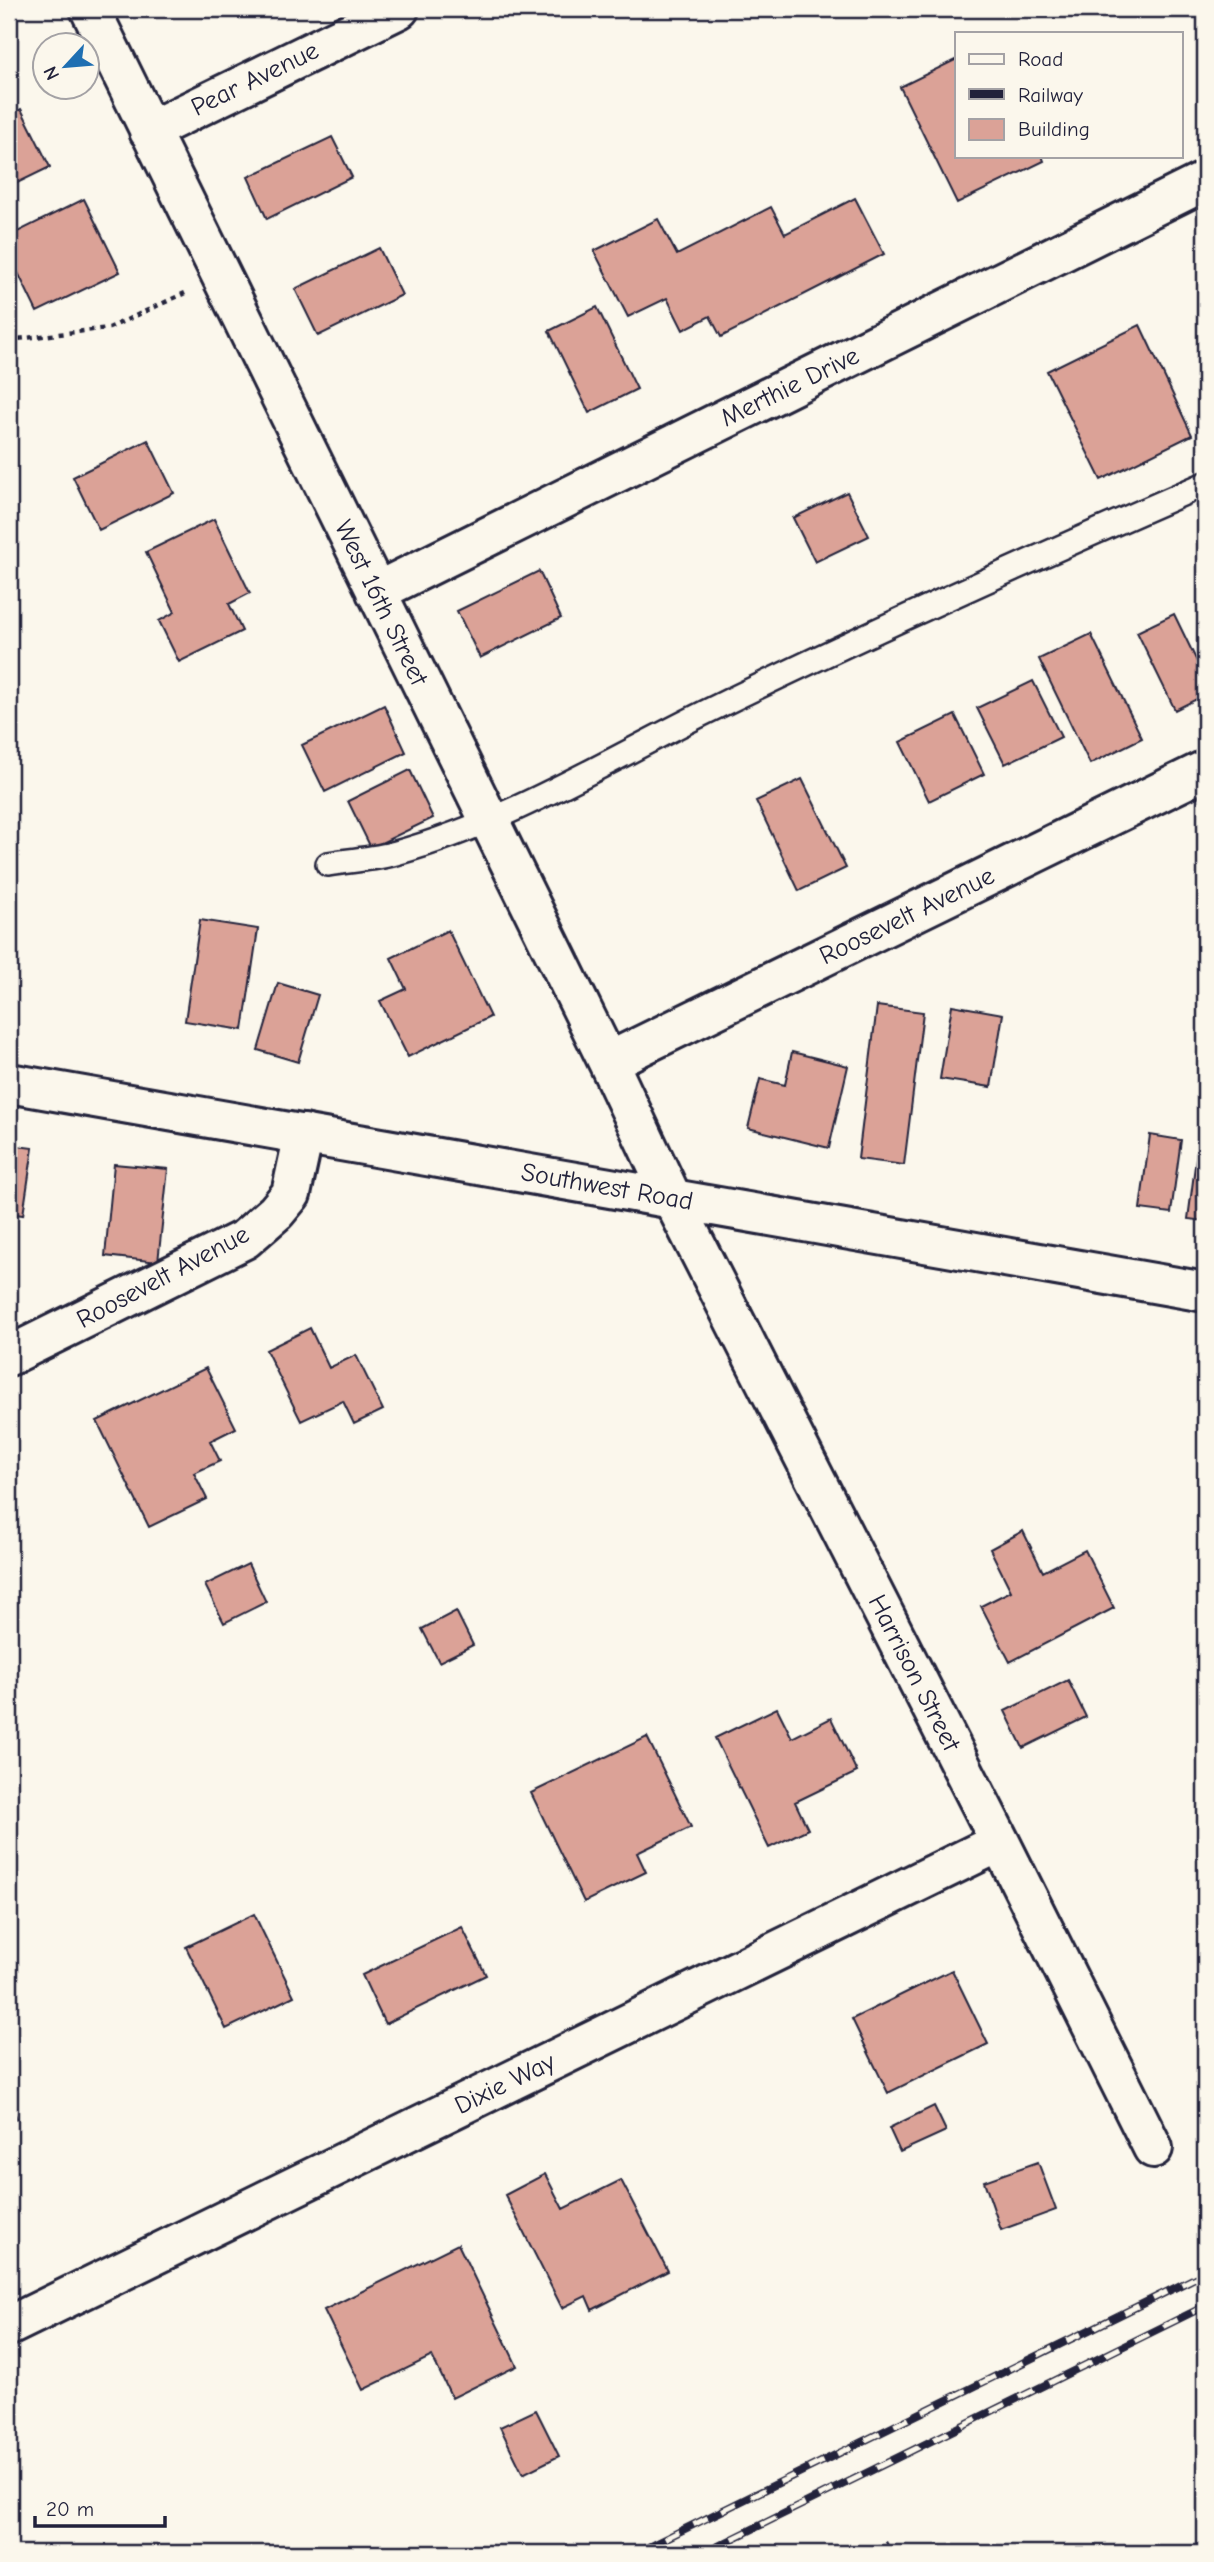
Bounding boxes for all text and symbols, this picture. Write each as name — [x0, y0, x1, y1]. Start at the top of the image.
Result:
north arrow — [32, 32, 102, 102]
legend — [955, 32, 1182, 158]
street label: Pear Avenue — [186, 35, 324, 123]
text: Road — [1018, 47, 1063, 71]
text: N — [39, 63, 64, 83]
text: Railway — [1018, 83, 1083, 107]
text: Building — [1018, 117, 1090, 141]
street label: Merthie Drive — [716, 341, 864, 433]
street label: West 16th Street — [328, 515, 435, 692]
street label: Roosevelt Avenue — [815, 861, 999, 971]
street label: Southwest Road — [519, 1157, 695, 1217]
street label: Roosevelt Avenue — [72, 1219, 254, 1335]
street label: Harrison Street — [862, 1590, 967, 1758]
street label: Dixie Way — [450, 2047, 560, 2121]
scale bar — [35, 2485, 164, 2529]
text: 20 m — [46, 2497, 94, 2521]

